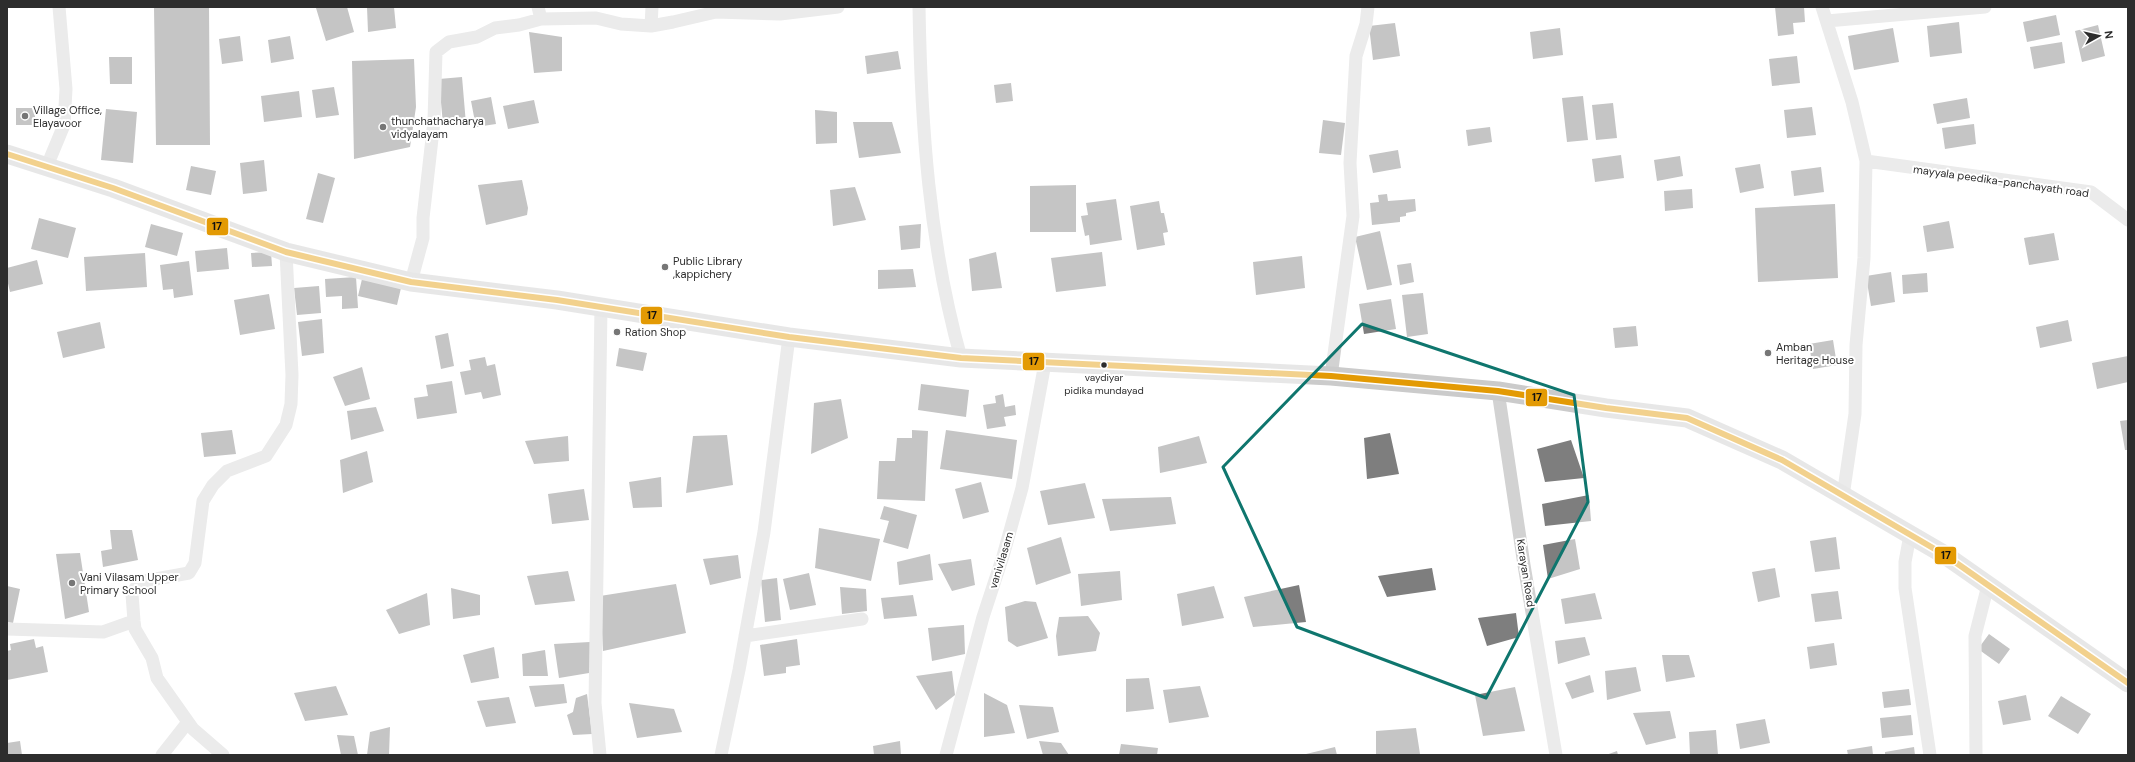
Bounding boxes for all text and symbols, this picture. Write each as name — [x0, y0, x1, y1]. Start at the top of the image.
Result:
north arrow — [2079, 16, 2119, 56]
text: N — [2101, 30, 2116, 40]
place label: Village Office, Elayavoor — [33, 103, 102, 130]
marker: Village Office, Elayavoor — [20, 111, 30, 121]
place label: thunchathacharya vidyalayam — [391, 114, 484, 141]
marker: thunchathacharya vidyalayam — [378, 122, 388, 132]
street label: mayyala peedika-panchayath road — [1912, 162, 2090, 200]
line badge: 17 — [206, 217, 229, 236]
text: 17 — [212, 219, 222, 233]
place label: Public Library ,kappichery — [673, 254, 742, 281]
marker: Public Library ,kappichery — [660, 262, 670, 272]
line badge: 17 — [640, 306, 663, 325]
text: 17 — [647, 308, 657, 322]
place label: Ration Shop — [625, 325, 686, 339]
marker: Ration Shop — [612, 327, 622, 337]
place label: Amban Heritage House — [1776, 340, 1854, 367]
marker: Amban Heritage House — [1763, 348, 1773, 358]
line badge: 17 — [1022, 352, 1045, 371]
text: 17 — [1029, 354, 1039, 368]
marker: vaydiyar pidika mundayad — [1099, 360, 1109, 370]
place label: vaydiyar pidika mundayad — [1064, 371, 1144, 397]
line badge: 17 — [1525, 388, 1548, 407]
text: 17 — [1532, 390, 1542, 404]
street label: vanivilasam — [986, 530, 1016, 590]
street label: Karayan Road — [1514, 538, 1538, 608]
line badge: 17 — [1934, 546, 1957, 565]
text: 17 — [1941, 548, 1951, 562]
place label: Vani Vilasam Upper Primary School — [80, 570, 179, 597]
marker: Vani Vilasam Upper Primary School — [67, 578, 77, 588]

